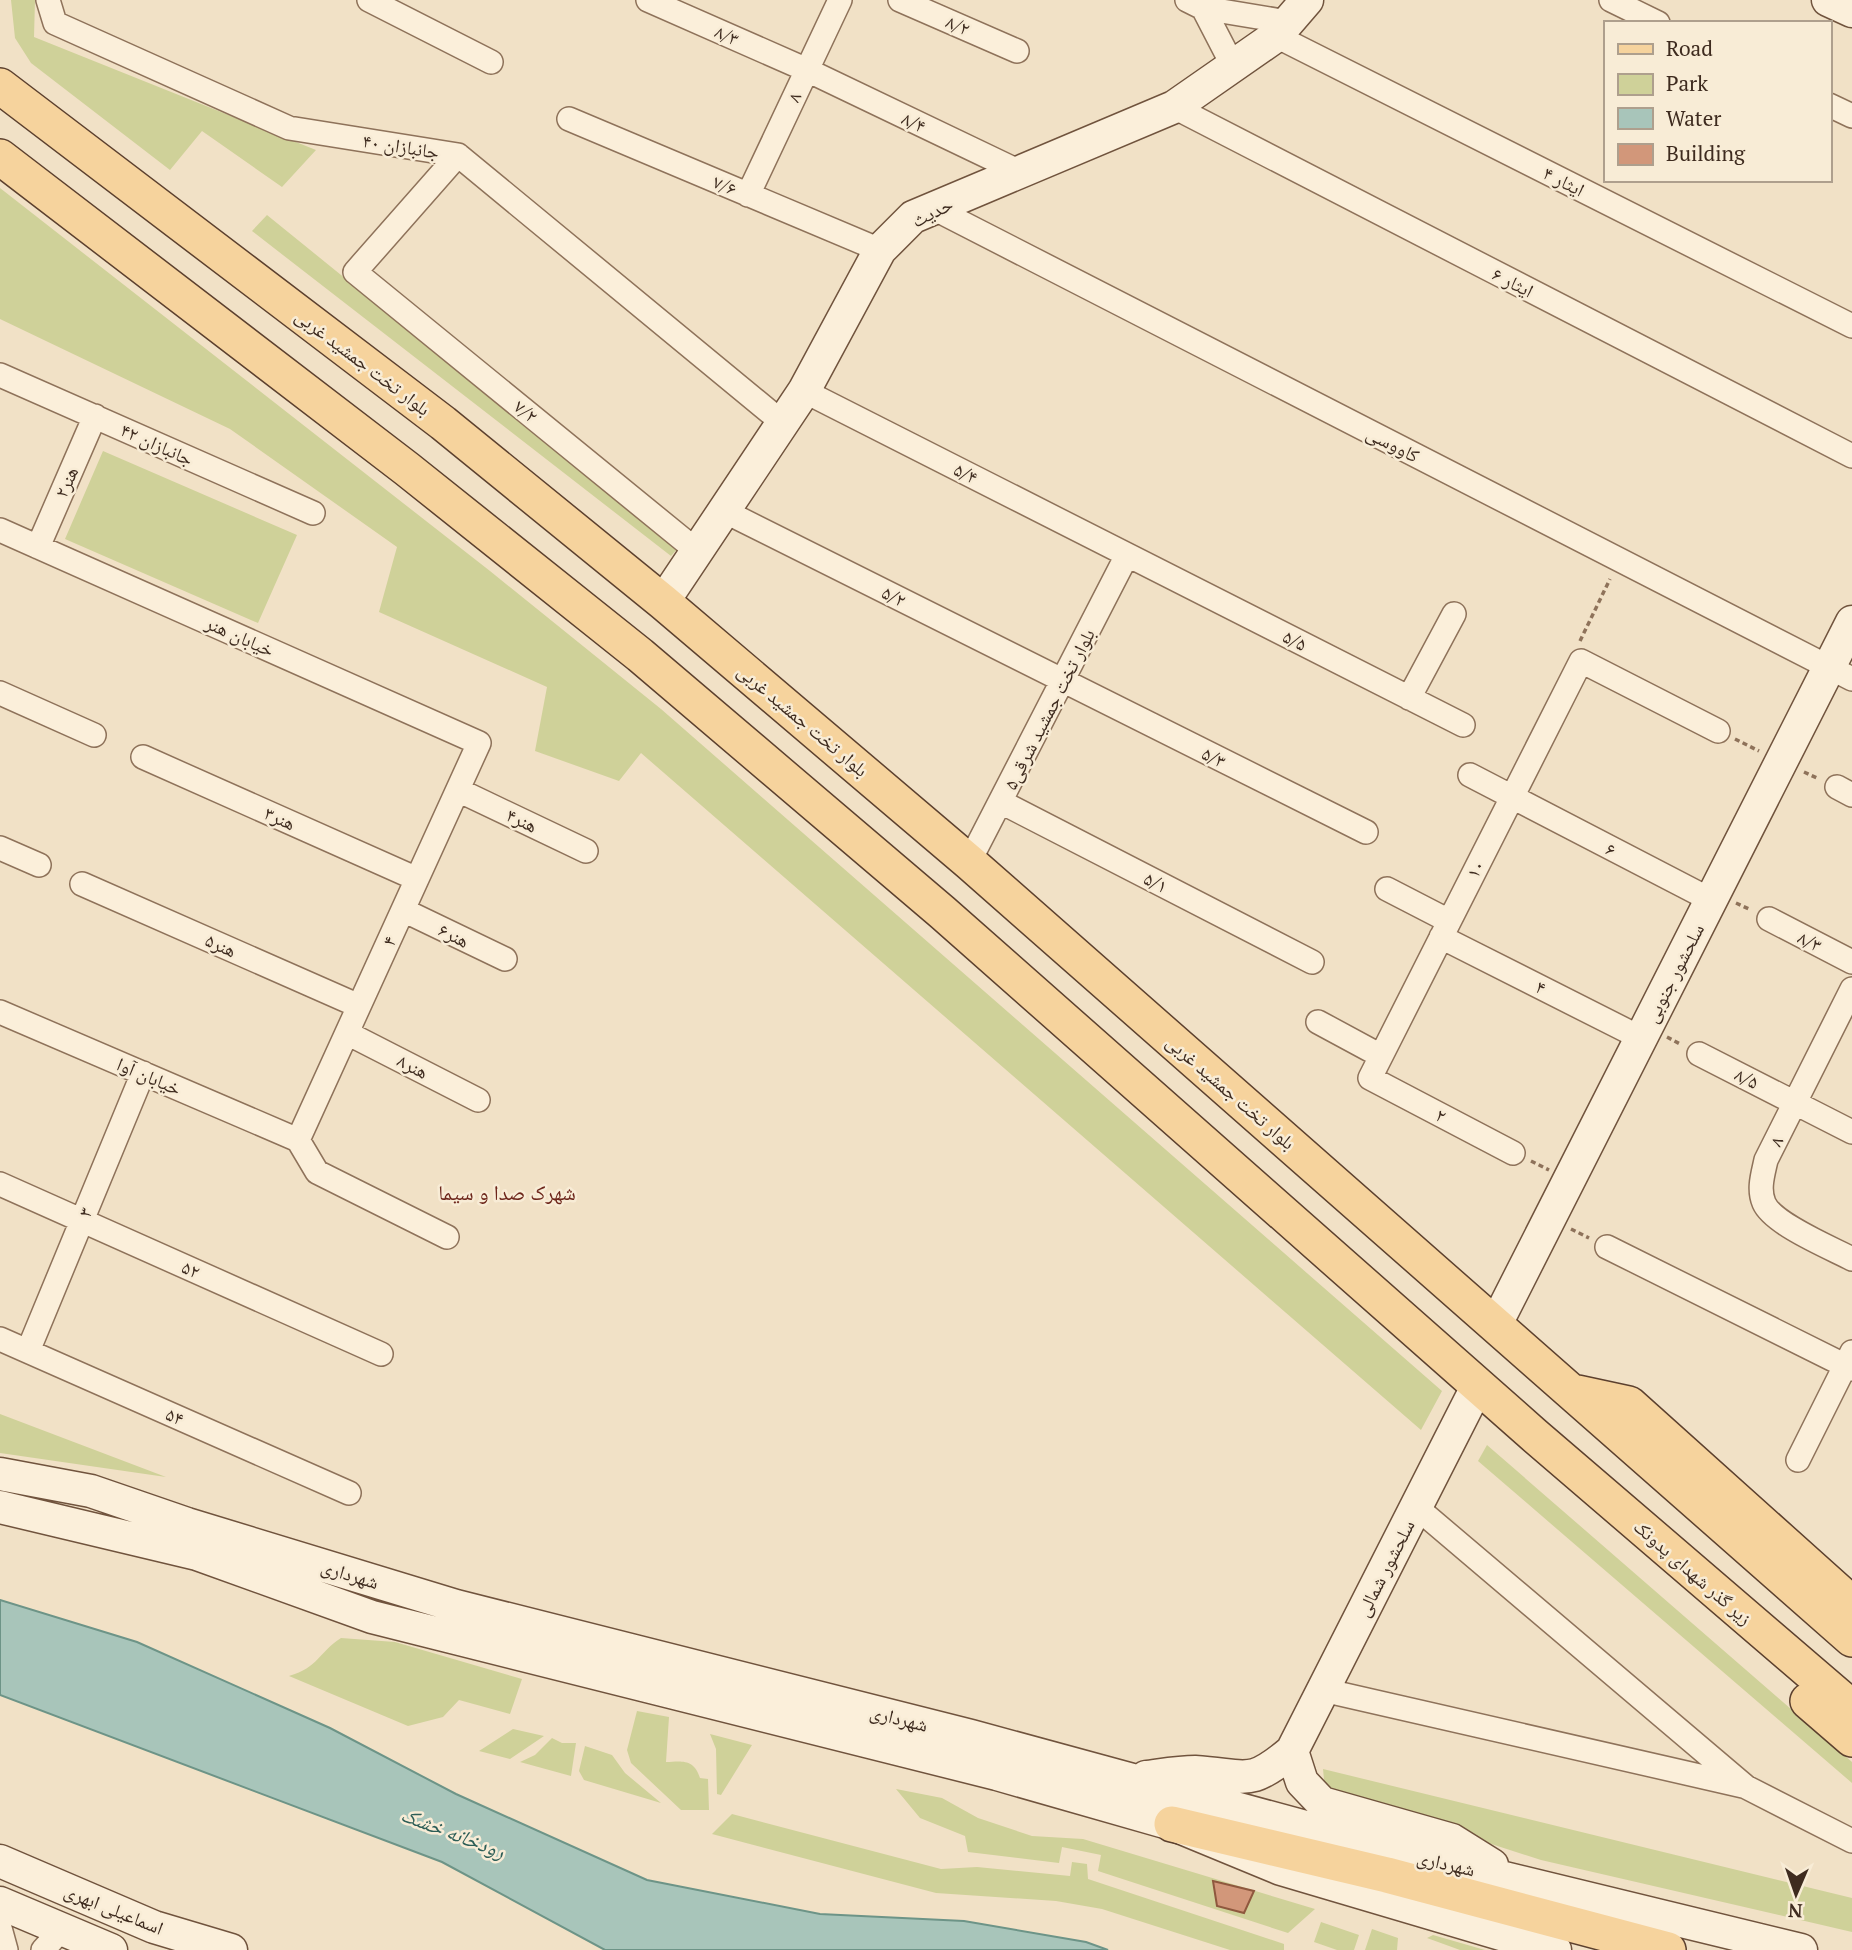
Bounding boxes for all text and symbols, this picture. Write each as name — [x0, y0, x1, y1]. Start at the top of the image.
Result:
street label: ۸/۲ — [942, 8, 974, 41]
street label: ۸/۳ — [711, 18, 743, 51]
legend — [1604, 21, 1831, 182]
text: Road — [1666, 34, 1713, 62]
text: Park — [1666, 69, 1708, 97]
street label: ۸ — [780, 87, 807, 106]
text: Water — [1666, 104, 1721, 132]
street label: ۸/۴ — [898, 105, 930, 138]
street label: ۴۰ جانبازان — [361, 127, 441, 164]
text: Building — [1666, 139, 1746, 167]
street label: ایثار ۴ — [1539, 160, 1589, 201]
street label: ۷/۶ — [709, 168, 741, 201]
street label: حدیث — [907, 191, 957, 232]
street label: ایثار ۶ — [1488, 261, 1538, 302]
street label: بلوار تخت جمشید غربی — [291, 303, 436, 421]
street label: ۷/۲ — [509, 393, 543, 428]
street label: ۴۲ جانبازان — [117, 416, 198, 471]
street label: کاووسی — [1363, 420, 1424, 467]
street label: ۵/۴ — [950, 456, 982, 489]
street label: هنر۲ — [48, 462, 83, 501]
street label: ۵/۲ — [878, 579, 910, 612]
street label: خیابان هنر — [201, 609, 278, 662]
street label: ۵/۵ — [1279, 623, 1311, 656]
street label: بلوار تخت جمشید شرقی۵ — [997, 624, 1100, 793]
street label: بلوار تخت جمشید غربی — [733, 658, 874, 782]
street label: ۵/۳ — [1198, 740, 1230, 773]
street label: هنر۳ — [261, 800, 300, 835]
street label: هنر۴ — [503, 802, 542, 838]
street label: ۶ — [1602, 835, 1621, 862]
street label: ۱۰ — [1460, 855, 1490, 882]
street label: ۵/۱ — [1140, 865, 1172, 898]
street label: هنر۶ — [435, 916, 474, 953]
street label: سلحشور جنوبی — [1638, 919, 1709, 1027]
street label: ۸/۳ — [1794, 924, 1826, 957]
street label: هنر۵ — [202, 927, 241, 962]
street label: ۴ — [375, 932, 402, 950]
street label: ۴ — [1532, 973, 1551, 1000]
street label: بلوار تخت جمشید غربی — [1162, 1029, 1301, 1155]
street label: هنر۸ — [394, 1047, 433, 1084]
street label: خیابان آوا — [113, 1051, 185, 1100]
street label: ۸/۵ — [1731, 1061, 1763, 1094]
street label: ۲ — [1432, 1102, 1451, 1128]
street label: ۸ — [1762, 1131, 1789, 1150]
district label: شهرک صدا و سیما — [438, 1178, 576, 1206]
street label: ۳ — [71, 1203, 98, 1221]
street label: ۵۲ — [178, 1254, 204, 1283]
street label: ۵۴ — [162, 1401, 188, 1430]
street label: زیر گذر شهدای پدونک — [1629, 1513, 1758, 1630]
street label: سلحشور شمالی — [1349, 1515, 1420, 1620]
street label: شهرداری — [318, 1553, 382, 1594]
street label: شهرداری — [868, 1698, 931, 1737]
water label: رودخانه خشک — [397, 1799, 509, 1865]
street label: شهرداری — [1415, 1844, 1478, 1881]
north arrow — [1761, 1859, 1831, 1929]
street label: اسماعیلی ابهری — [61, 1877, 167, 1940]
text: N — [1787, 1899, 1803, 1924]

